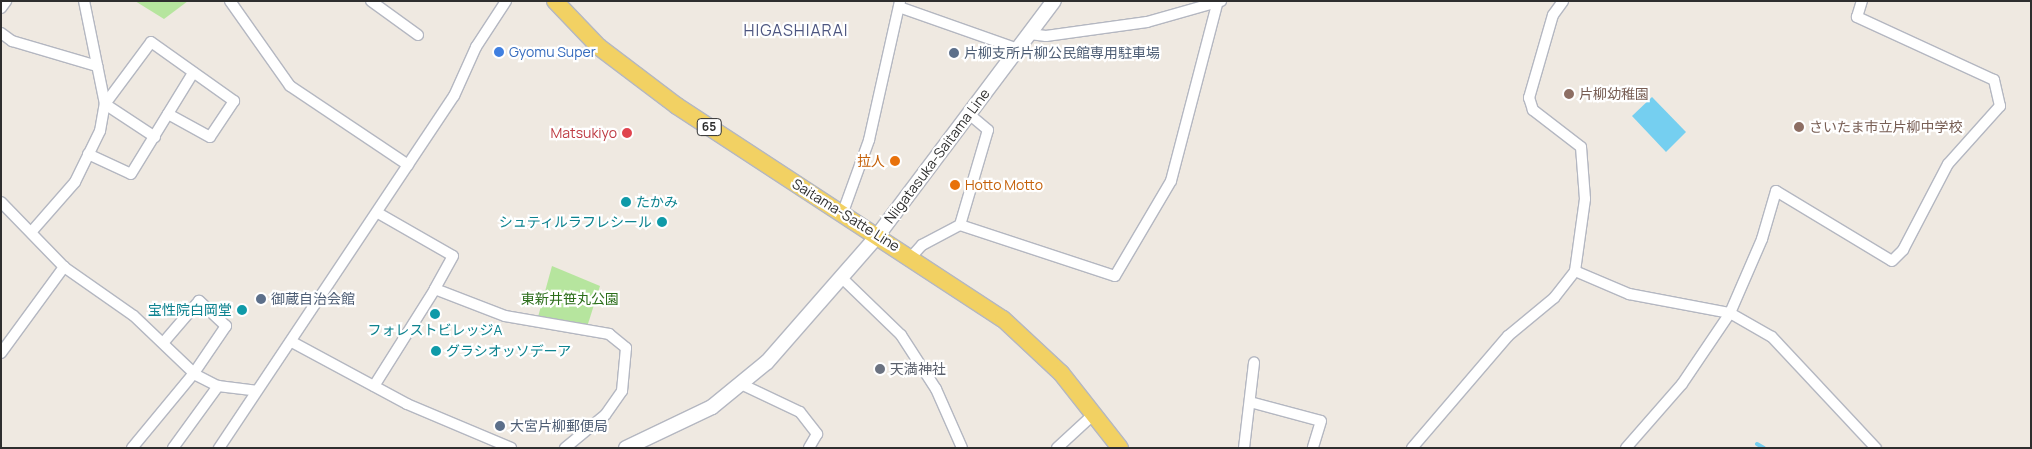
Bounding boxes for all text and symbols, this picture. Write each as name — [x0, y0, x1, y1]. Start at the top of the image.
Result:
district label: HIGASHIARAI — [742, 20, 850, 40]
place label: Gyomu Super — [509, 44, 596, 60]
place label: 片柳支所片柳公民館専用駐車場 — [964, 45, 1160, 61]
marker: Gyomu Super — [493, 46, 505, 58]
marker: 片柳支所片柳公民館専用駐車場 — [948, 47, 960, 59]
street label: Niigatasuka-Saitama Line — [881, 85, 993, 227]
place label: 片柳幼稚園 — [1579, 86, 1649, 102]
marker: 片柳幼稚園 — [1563, 88, 1575, 100]
road number: 65 — [696, 118, 722, 136]
place label: さいたま市立片柳中学校 — [1809, 119, 1963, 135]
marker: さいたま市立片柳中学校 — [1793, 121, 1805, 133]
place label: Matsukiyo — [551, 125, 617, 141]
marker: Matsukiyo — [621, 127, 633, 139]
place label: 拉人 — [857, 153, 885, 169]
marker: 拉人 — [889, 155, 901, 167]
street label: Saitama-Satte Line — [789, 175, 903, 255]
place label: Hotto Motto — [965, 177, 1043, 193]
marker: Hotto Motto — [949, 179, 961, 191]
place label: たかみ — [636, 194, 678, 210]
marker: たかみ — [620, 196, 632, 208]
place label: シュティルラフレシール — [498, 214, 652, 230]
marker: シュティルラフレシール — [656, 216, 668, 228]
place label: 御蔵自治会館 — [271, 291, 355, 307]
park label: 東新井笹丸公園 — [521, 291, 619, 307]
marker: 御蔵自治会館 — [255, 293, 267, 305]
place label: 宝性院白岡堂 — [148, 302, 232, 318]
marker: 宝性院白岡堂 — [236, 304, 248, 316]
marker: フォレストビレッジA — [429, 308, 441, 320]
place label: フォレストビレッジA — [368, 322, 502, 338]
place label: グラシオッソデーア — [446, 343, 572, 359]
marker: グラシオッソデーア — [430, 345, 442, 357]
place label: 天満神社 — [890, 361, 946, 377]
marker: 天満神社 — [874, 363, 886, 375]
place label: 大宮片柳郵便局 — [510, 418, 608, 434]
marker: 大宮片柳郵便局 — [494, 420, 506, 432]

